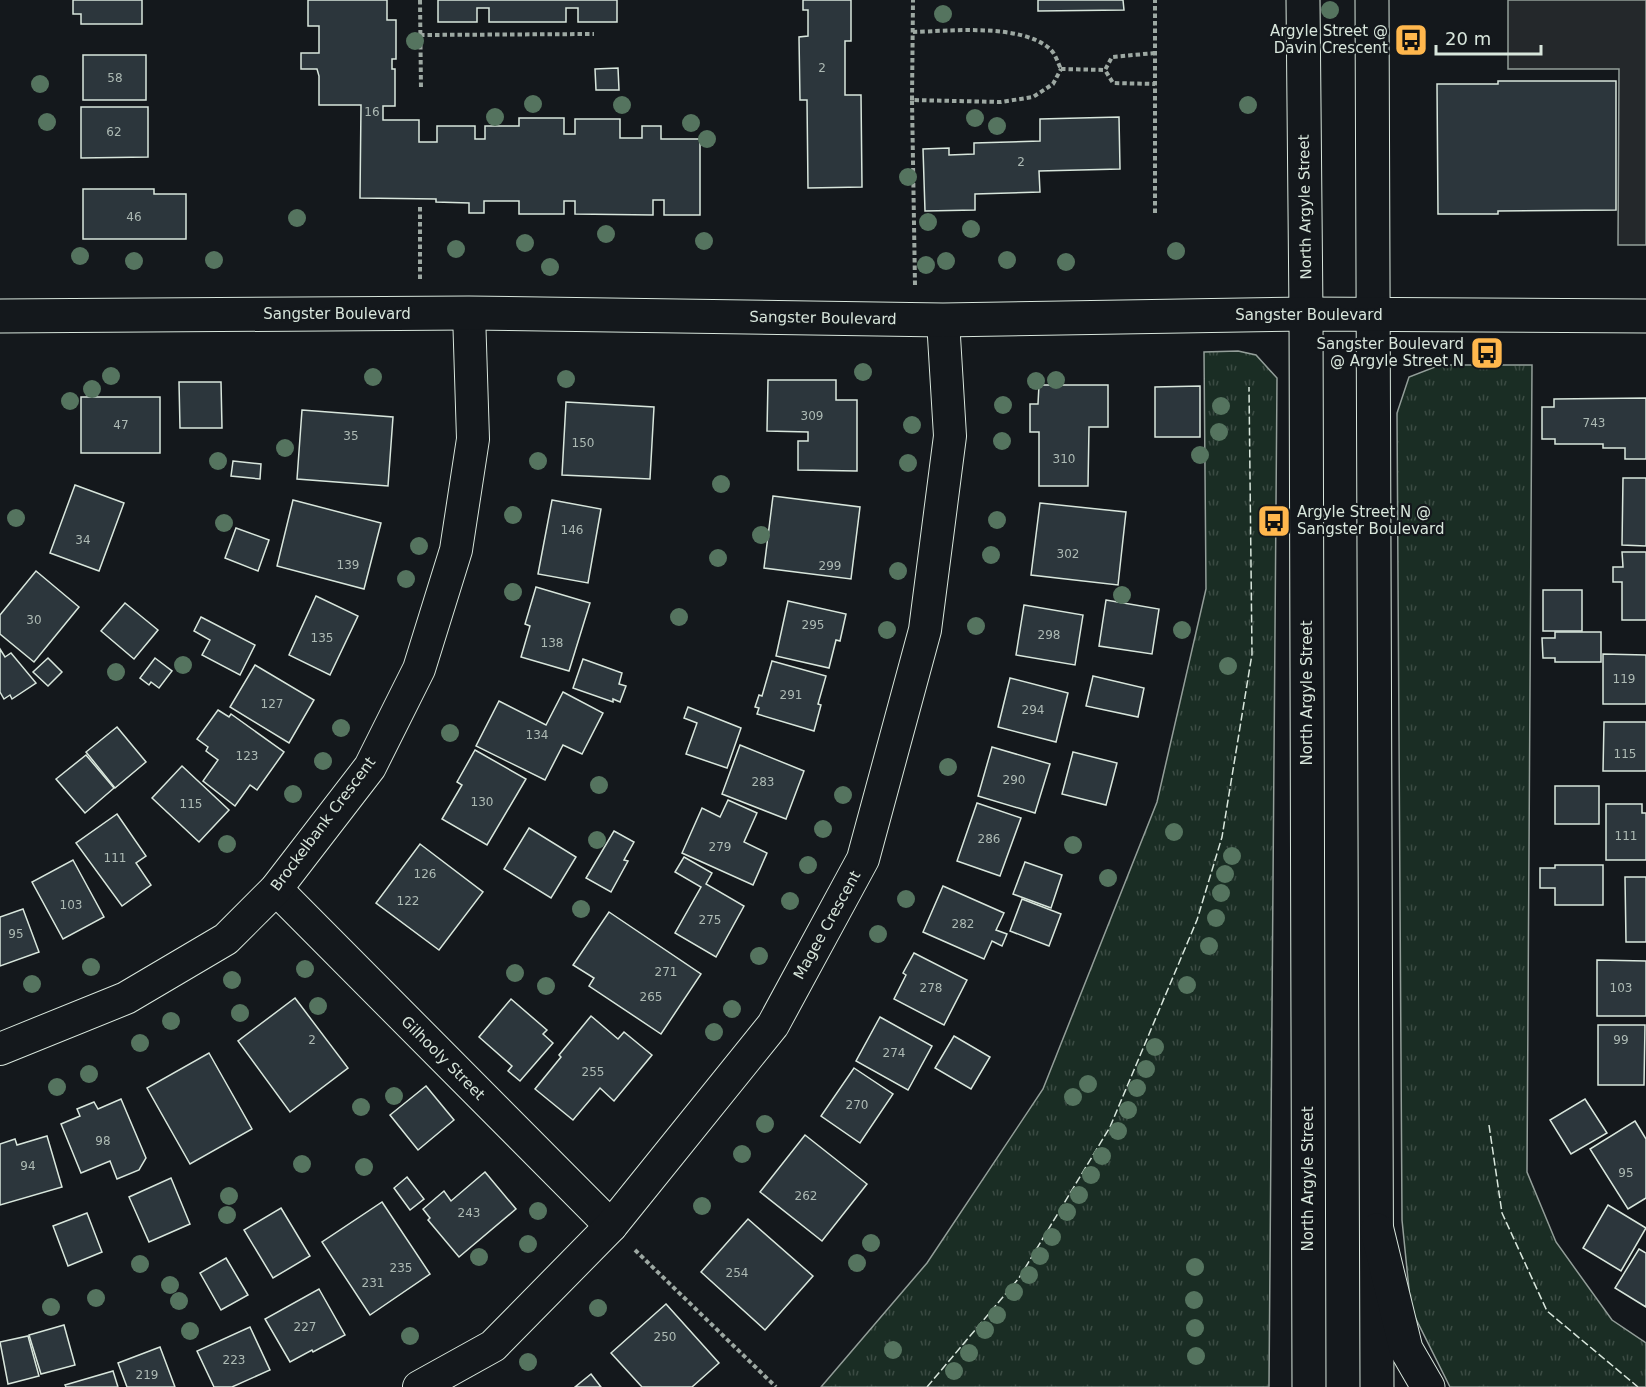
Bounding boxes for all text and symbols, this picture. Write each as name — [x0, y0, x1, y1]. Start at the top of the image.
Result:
scale bar — [1436, 18, 1541, 56]
place label: Argyle Street @ Davin Crescent — [1270, 22, 1388, 57]
bus stop icon: Argyle Street @ Davin Crescent — [1393, 22, 1429, 58]
text: 20 m — [1445, 28, 1491, 49]
house number: 2 — [818, 61, 826, 75]
house number: 58 — [107, 71, 123, 85]
house number: 16 — [364, 105, 380, 119]
house number: 62 — [106, 125, 122, 139]
street label: North Argyle Street — [1295, 134, 1315, 280]
house number: 2 — [1017, 155, 1025, 169]
house number: 46 — [126, 210, 142, 224]
street label: Sangster Boulevard — [263, 305, 411, 323]
street label: Sangster Boulevard — [1235, 306, 1383, 324]
street label: Sangster Boulevard — [749, 308, 897, 328]
place label: Sangster Boulevard @ Argyle Street N — [1317, 335, 1464, 370]
bus stop icon: Sangster Boulevard @ Argyle Street N — [1469, 335, 1505, 371]
house number: 309 — [801, 409, 823, 423]
house number: 743 — [1583, 416, 1605, 430]
house number: 47 — [113, 418, 129, 432]
house number: 35 — [343, 429, 359, 443]
house number: 150 — [572, 436, 594, 450]
house number: 310 — [1053, 452, 1075, 466]
bus stop icon: Argyle Street N @ Sangster Boulevard — [1256, 503, 1292, 539]
place label: Argyle Street N @ Sangster Boulevard — [1297, 503, 1444, 538]
house number: 146 — [561, 523, 583, 537]
house number: 34 — [75, 533, 91, 547]
house number: 302 — [1057, 547, 1079, 561]
house number: 139 — [337, 558, 359, 572]
house number: 299 — [819, 559, 841, 573]
house number: 30 — [26, 613, 42, 627]
house number: 295 — [802, 618, 824, 632]
street label: North Argyle Street — [1298, 620, 1316, 766]
house number: 298 — [1038, 628, 1060, 642]
house number: 135 — [311, 631, 333, 645]
house number: 138 — [541, 636, 563, 650]
house number: 119 — [1613, 672, 1635, 686]
house number: 291 — [780, 688, 802, 702]
house number: 127 — [261, 697, 283, 711]
house number: 294 — [1022, 703, 1044, 717]
house number: 134 — [526, 728, 548, 742]
house number: 115 — [1614, 747, 1636, 761]
house number: 123 — [236, 749, 258, 763]
street label: Brockelbank Crescent — [267, 753, 379, 895]
house number: 290 — [1003, 773, 1025, 787]
house number: 283 — [752, 775, 774, 789]
house number: 130 — [471, 795, 493, 809]
house number: 115 — [180, 797, 202, 811]
house number: 111 — [1615, 829, 1637, 843]
house number: 286 — [978, 832, 1000, 846]
house number: 279 — [709, 840, 731, 854]
house number: 111 — [104, 851, 126, 865]
house number: 126 — [414, 867, 436, 881]
street label: Magee Crescent — [790, 868, 864, 982]
house number: 122 — [397, 894, 419, 908]
house number: 103 — [60, 898, 82, 912]
house number: 275 — [699, 913, 721, 927]
house number: 282 — [952, 917, 974, 931]
house number: 95 — [8, 927, 24, 941]
house number: 271 — [655, 965, 677, 979]
house number: 278 — [920, 981, 942, 995]
house number: 103 — [1610, 981, 1632, 995]
house number: 265 — [640, 990, 662, 1004]
street label: Gilhooly Street — [397, 1012, 489, 1104]
house number: 2 — [308, 1033, 316, 1047]
house number: 99 — [1613, 1033, 1629, 1047]
house number: 274 — [883, 1046, 905, 1060]
house number: 255 — [582, 1065, 604, 1079]
house number: 270 — [846, 1098, 868, 1112]
street label: North Argyle Street — [1299, 1106, 1317, 1252]
house number: 98 — [95, 1134, 111, 1148]
house number: 94 — [20, 1159, 36, 1173]
house number: 95 — [1618, 1166, 1634, 1180]
house number: 262 — [795, 1189, 817, 1203]
house number: 243 — [458, 1206, 480, 1220]
house number: 235 — [390, 1261, 412, 1275]
house number: 254 — [726, 1266, 748, 1280]
house number: 231 — [362, 1276, 384, 1290]
house number: 227 — [294, 1320, 316, 1334]
house number: 250 — [654, 1330, 676, 1344]
house number: 223 — [223, 1353, 245, 1367]
house number: 219 — [136, 1368, 158, 1382]

